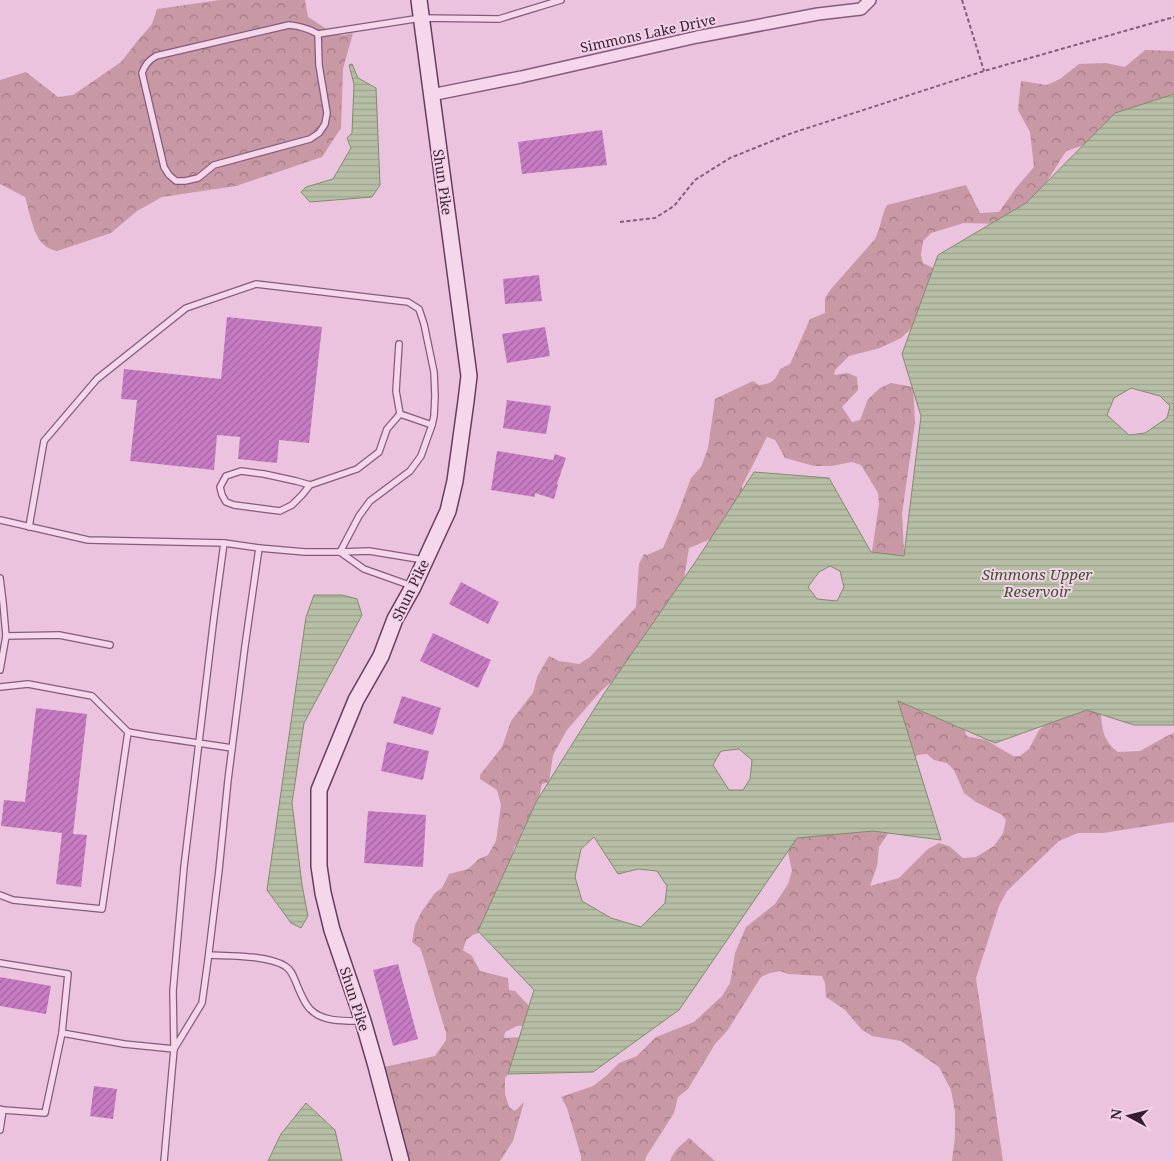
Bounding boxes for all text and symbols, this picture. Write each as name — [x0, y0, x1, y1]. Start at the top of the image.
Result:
street label: Simmons Lake Drive — [578, 9, 718, 57]
street label: Shun Pike — [429, 148, 457, 216]
street label: Shun Pike — [387, 556, 433, 624]
water label: Simmons Upper Reservoir — [982, 564, 1093, 601]
street label: Shun Pike — [336, 964, 374, 1034]
north arrow — [1104, 1091, 1154, 1141]
text: N — [1105, 1108, 1126, 1121]

